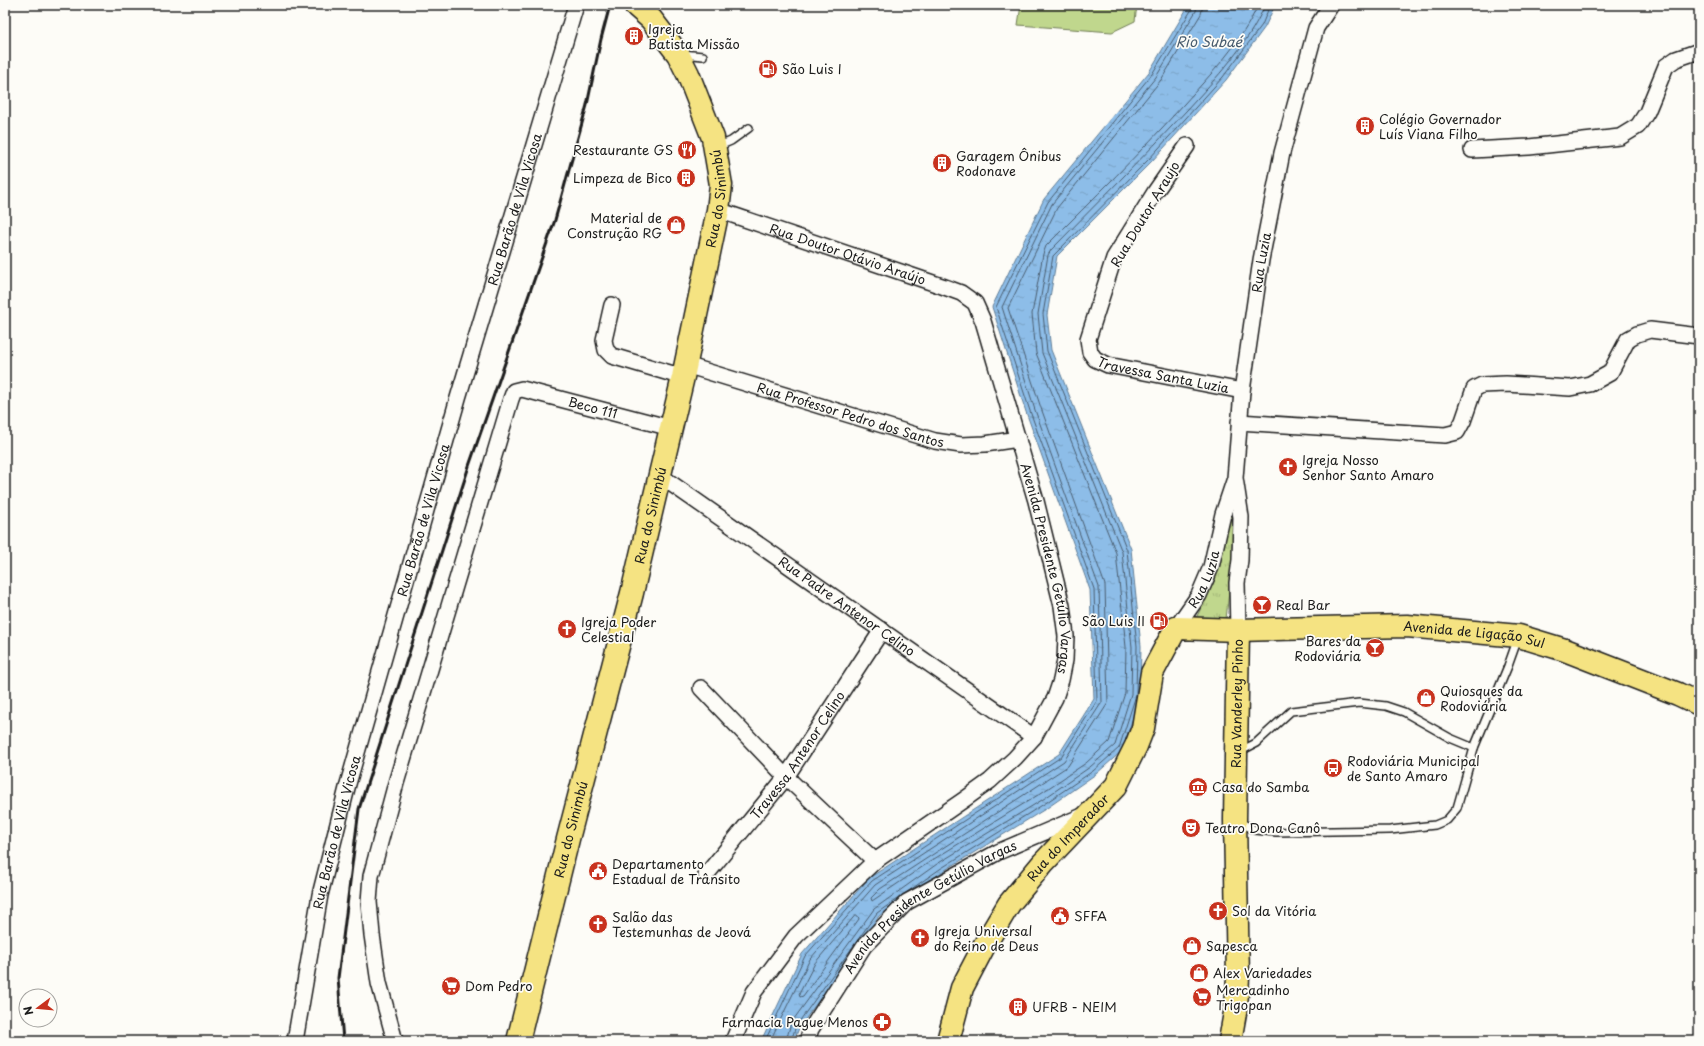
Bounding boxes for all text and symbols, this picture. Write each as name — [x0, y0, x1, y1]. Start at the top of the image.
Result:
place label: Igreja Batista Missão — [648, 19, 740, 53]
building icon: Igreja Batista Missão — [623, 25, 645, 47]
water label: Rio Subaé — [1176, 31, 1244, 52]
fuel station icon: São Luis I — [757, 58, 779, 80]
place label: São Luis I — [782, 59, 842, 78]
place label: Colégio Governador Luís Viana Filho — [1379, 109, 1501, 143]
building icon: Colégio Governador Luís Viana Filho — [1354, 115, 1376, 137]
street label: Rua Barão de Vila Vicosa — [482, 130, 546, 288]
restaurant icon: Restaurante GS — [676, 139, 698, 161]
place label: Restaurante GS — [573, 140, 673, 159]
place label: Garagem Ônibus Rodonave — [956, 146, 1061, 180]
street label: Rua do Sinimbú — [700, 148, 730, 249]
building icon: Garagem Ônibus Rodonave — [931, 152, 953, 174]
street label: Rua Doutor Araujo — [1105, 157, 1184, 270]
building icon: Limpeza de Bico — [675, 167, 697, 189]
place label: Limpeza de Bico — [573, 168, 672, 187]
place label: Material de Construção RG — [567, 208, 662, 242]
shop icon: Material de Construção RG — [665, 214, 687, 236]
street label: Rua Doutor Otávio Araújo — [767, 218, 928, 289]
street label: Rua Luzia — [1246, 230, 1275, 294]
street label: Travessa Santa Luzia — [1094, 351, 1231, 397]
street label: Rua Professor Pedro dos Santos — [755, 377, 945, 451]
street label: Beco 111 — [566, 391, 620, 423]
street label: Rua Barão de Vila Vicosa — [392, 440, 454, 599]
place label: Igreja Nosso Senhor Santo Amaro — [1302, 450, 1434, 484]
church icon: Igreja Nosso Senhor Santo Amaro — [1277, 456, 1299, 478]
street label: Avenida Presidente Getúlio Vargas — [1016, 461, 1076, 676]
street label: Rua do Sinimbú — [629, 465, 670, 566]
street label: Rua Luzia — [1183, 548, 1223, 611]
street label: Rua Padre Antenor Celino — [775, 551, 919, 660]
bar icon: Real Bar — [1251, 594, 1273, 616]
place label: Real Bar — [1276, 595, 1330, 614]
fuel station icon: São Luis II — [1148, 610, 1170, 632]
place label: São Luis II — [1082, 611, 1145, 630]
place label: Igreja Poder Celestial — [581, 612, 656, 646]
street label: Avenida de Ligação Sul — [1403, 616, 1547, 652]
church icon: Igreja Poder Celestial — [556, 618, 578, 640]
place label: Bares da Rodoviária — [1294, 631, 1362, 665]
bar icon: Bares da Rodoviária — [1364, 637, 1386, 659]
street label: Rua Vanderley Pinho — [1226, 639, 1247, 768]
place label: Quiosques da Rodoviária — [1440, 681, 1523, 715]
street label: Travessa Antenor Celino — [745, 687, 849, 823]
shop icon: Quiosques da Rodoviária — [1415, 687, 1437, 709]
place label: Rodoviária Municipal de Santo Amaro — [1347, 751, 1480, 785]
street label: Rua Barão de Vila Vicosa — [308, 752, 365, 911]
bus stop icon: Rodoviária Municipal de Santo Amaro — [1322, 757, 1344, 779]
museum icon: Casa do Samba — [1187, 776, 1209, 798]
place label: Casa do Samba — [1212, 777, 1310, 796]
street label: Rua do Sinimbú — [549, 779, 592, 880]
street label: Rua do Imperador — [1022, 789, 1113, 885]
theatre icon: Teatro Dona Canô — [1180, 817, 1202, 839]
place label: Teatro Dona Canô — [1205, 818, 1320, 837]
street label: Avenida Presidente Getúlio Vargas — [839, 835, 1019, 977]
place label: Departamento Estadual de Trânsito — [612, 854, 740, 888]
public building icon: Departamento Estadual de Trânsito — [587, 860, 609, 882]
church icon: Sol da Vitória — [1207, 900, 1229, 922]
place label: Sol da Vitória — [1232, 901, 1317, 920]
public building icon: SFFA — [1049, 905, 1071, 927]
place label: SFFA — [1074, 906, 1107, 925]
place label: Salão das Testemunhas de Jeová — [612, 907, 751, 941]
church icon: Salão das Testemunhas de Jeová — [587, 913, 609, 935]
place label: Igreja Universal do Reino de Deus — [934, 921, 1039, 955]
church icon: Igreja Universal do Reino de Deus — [909, 927, 931, 949]
shop icon: Sapesca — [1181, 935, 1203, 957]
place label: Sapesca — [1206, 936, 1258, 955]
shop icon: Alex Variedades — [1188, 962, 1210, 984]
place label: Alex Variedades — [1213, 963, 1312, 982]
supermarket icon: Dom Pedro — [440, 975, 462, 997]
place label: Dom Pedro — [465, 976, 532, 995]
place label: Mercadinho Trigopan — [1216, 980, 1290, 1014]
supermarket icon: Mercadinho Trigopan — [1191, 986, 1213, 1008]
north arrow — [18, 988, 58, 1028]
building icon: UFRB - NEIM — [1007, 996, 1029, 1018]
place label: UFRB - NEIM — [1032, 997, 1117, 1016]
text: N — [18, 1004, 37, 1017]
pharmacy icon: Farmacia Pague Menos — [871, 1011, 893, 1033]
place label: Farmacia Pague Menos — [722, 1012, 868, 1031]

